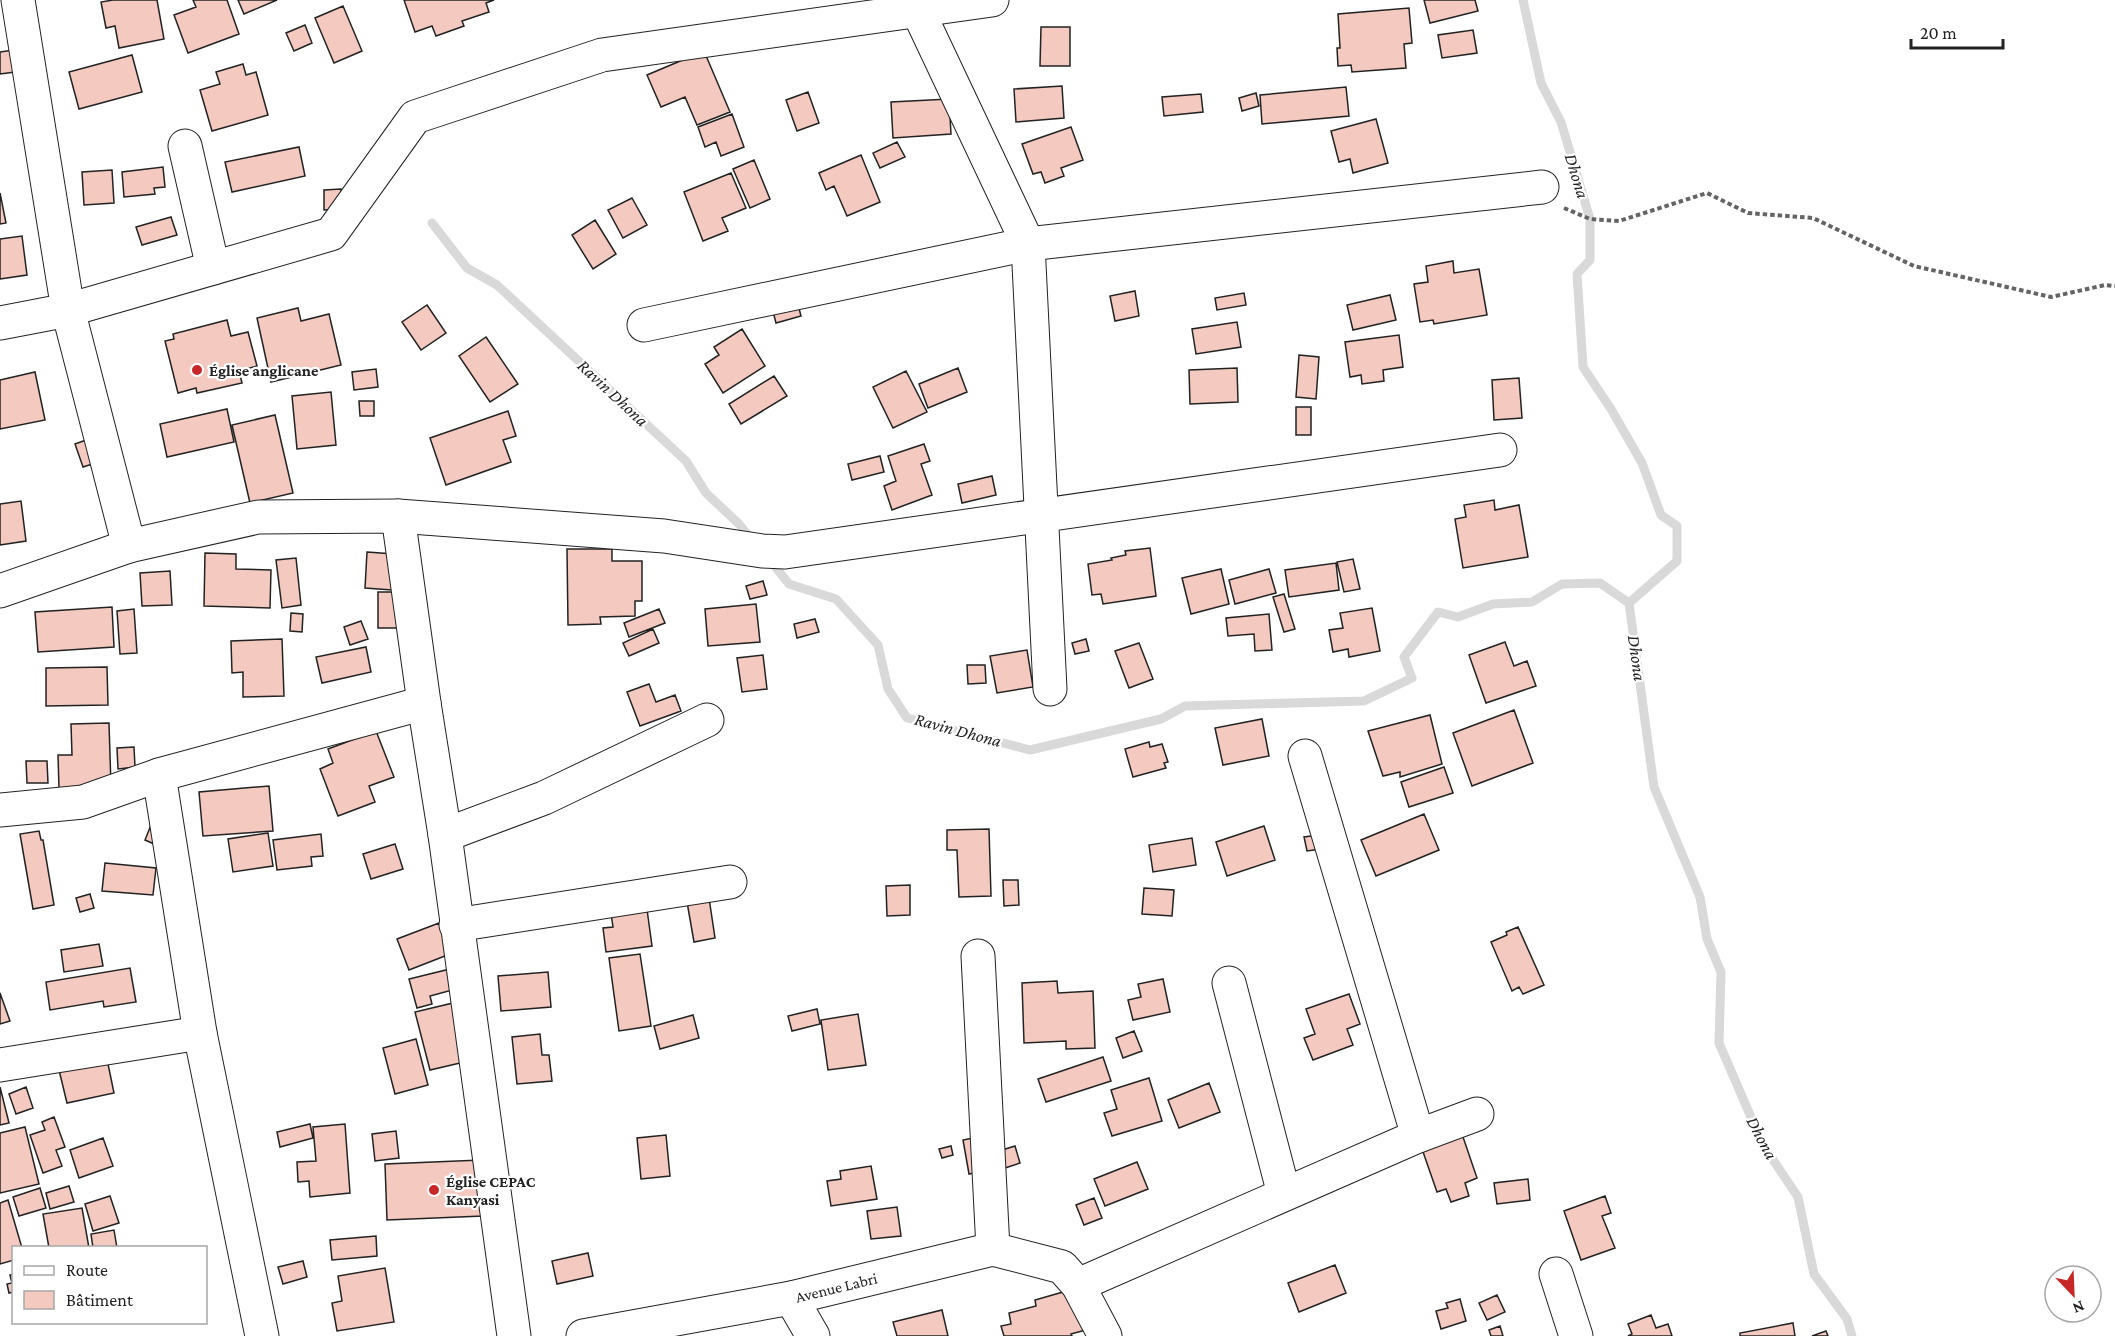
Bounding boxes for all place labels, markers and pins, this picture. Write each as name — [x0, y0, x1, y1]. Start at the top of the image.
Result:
place label: Église anglicane — [209, 362, 319, 379]
marker: Église anglicane — [190, 363, 204, 377]
place label: Église CEPAC Kanyasi — [446, 1173, 536, 1208]
marker: Église CEPAC Kanyasi — [427, 1183, 441, 1197]

